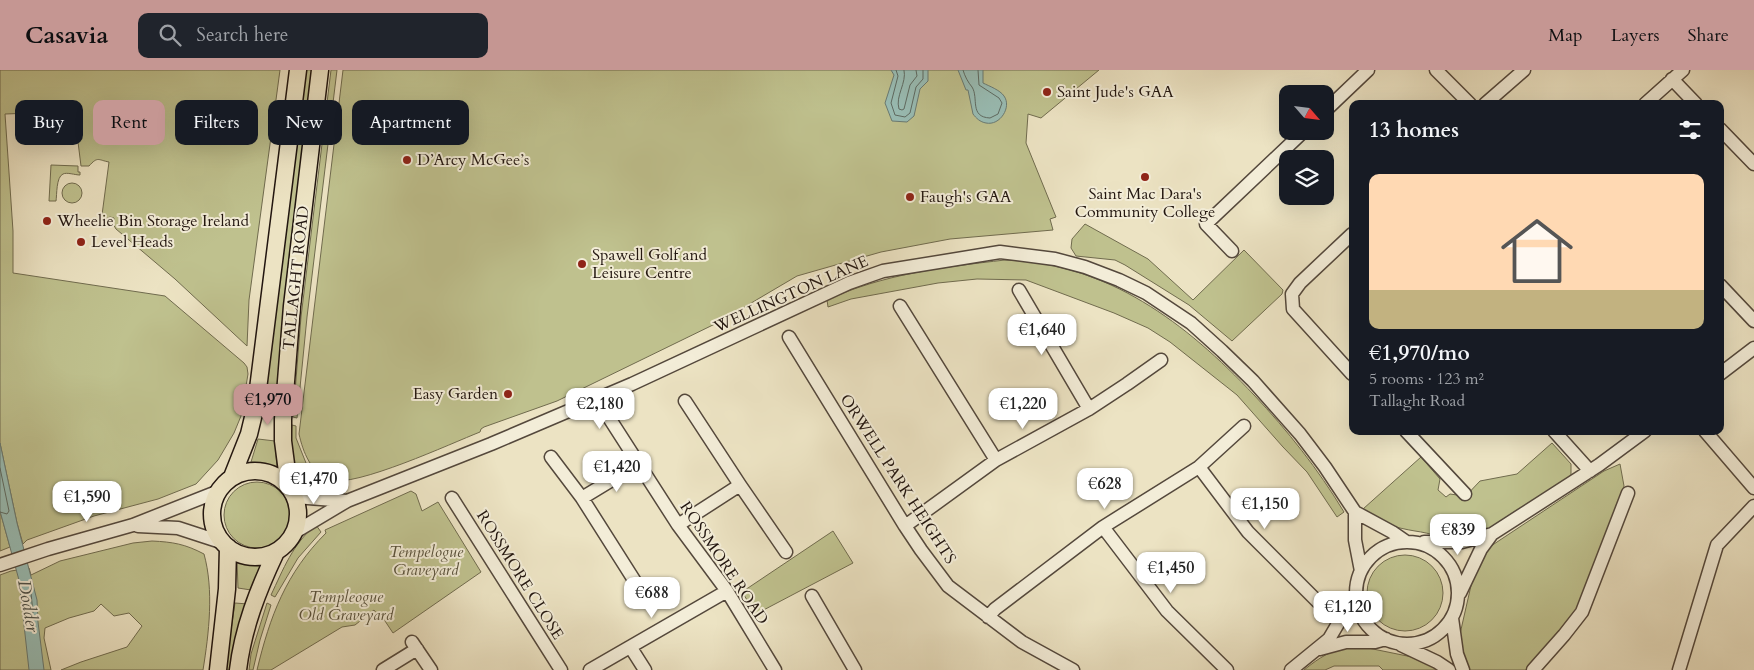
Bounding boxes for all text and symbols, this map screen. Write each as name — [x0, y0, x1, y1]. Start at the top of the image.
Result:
search box — [138, 13, 488, 58]
text: Casavia — [25, 19, 108, 52]
icon: search — [156, 21, 184, 49]
text: Search here — [196, 22, 288, 48]
text: Map — [1548, 23, 1583, 48]
text: Layers — [1611, 23, 1660, 48]
text: Share — [1688, 23, 1729, 48]
place label: Saint Jude's GAA — [1057, 81, 1174, 103]
north arrow — [1279, 85, 1334, 140]
map controls — [1279, 85, 1334, 205]
marker: Saint Jude's GAA — [1041, 86, 1053, 98]
chip: Buy — [15, 100, 83, 145]
chip: Rent — [93, 100, 165, 145]
chip: Filters — [175, 100, 258, 145]
chip: New — [268, 100, 342, 145]
chip: Apartment — [352, 100, 469, 145]
text: 13 homes — [1369, 116, 1459, 145]
icon: filters — [1676, 116, 1704, 144]
place label: D’Arcy McGee’s — [417, 149, 529, 171]
button: layers — [1279, 150, 1334, 205]
marker: D’Arcy McGee’s — [401, 154, 413, 166]
marker: Saint Mac Dara's Community College — [1139, 171, 1151, 183]
place label: Saint Mac Dara's Community College — [1075, 183, 1215, 223]
place label: Faugh's GAA — [920, 186, 1012, 208]
marker: Faugh's GAA — [904, 191, 916, 203]
street label: TALLAGHT ROAD — [277, 205, 315, 351]
icon: home — [1492, 206, 1582, 296]
place label: Wheelie Bin Storage Ireland — [56, 210, 250, 232]
marker: Wheelie Bin Storage Ireland — [41, 215, 53, 227]
place label: Level Heads — [91, 231, 173, 253]
marker: Level Heads — [75, 236, 87, 248]
place label: Spawell Golf and Leisure Centre — [592, 244, 708, 284]
street label: WELLINGTON LANE — [709, 250, 872, 338]
marker: Spawell Golf and Leisure Centre — [576, 258, 588, 270]
pin: €1,640 — [1001, 314, 1083, 356]
text: €1,640 — [1019, 319, 1066, 341]
text: €1,970/mo — [1369, 339, 1470, 368]
text: 5 rooms · 123 m² — [1369, 368, 1484, 390]
place label: Easy Garden — [413, 383, 498, 405]
pin: €1,970 — [227, 384, 309, 426]
marker: Easy Garden — [502, 388, 514, 400]
pin: €2,180 — [559, 388, 641, 430]
pin: €1,220 — [982, 388, 1064, 430]
text: €1,970 — [245, 389, 292, 411]
street label: ORWELL PARK HEIGHTS — [835, 390, 961, 568]
text: Tallaght Road — [1369, 390, 1465, 412]
text: €2,180 — [577, 393, 624, 415]
text: €1,220 — [1000, 393, 1047, 415]
pin: €1,420 — [576, 450, 658, 493]
text: €1,420 — [594, 456, 641, 478]
pin: €1,470 — [273, 462, 355, 505]
text: €1,470 — [291, 468, 338, 490]
pin: €628 — [1075, 468, 1135, 510]
text: €628 — [1088, 473, 1122, 495]
pin: €1,590 — [46, 480, 128, 523]
text: €1,590 — [64, 486, 111, 508]
pin: €1,150 — [1224, 488, 1306, 530]
text: €1,150 — [1242, 493, 1289, 515]
street label: ROSSMORE ROAD — [675, 497, 773, 629]
street label: ROSSMORE CLOSE — [471, 506, 569, 644]
pin: €839 — [1428, 514, 1488, 556]
text: €839 — [1441, 519, 1475, 541]
park label: Tempelogue Graveyard — [389, 541, 464, 581]
pin: €1,450 — [1130, 552, 1212, 594]
text: €1,450 — [1148, 557, 1195, 579]
pin: €688 — [622, 576, 682, 619]
water label: Dodder — [11, 578, 45, 635]
text: €688 — [635, 582, 669, 604]
park label: Templeogue Old Graveyard — [299, 586, 395, 626]
pin: €1,120 — [1307, 590, 1389, 633]
text: €1,120 — [1325, 596, 1372, 618]

